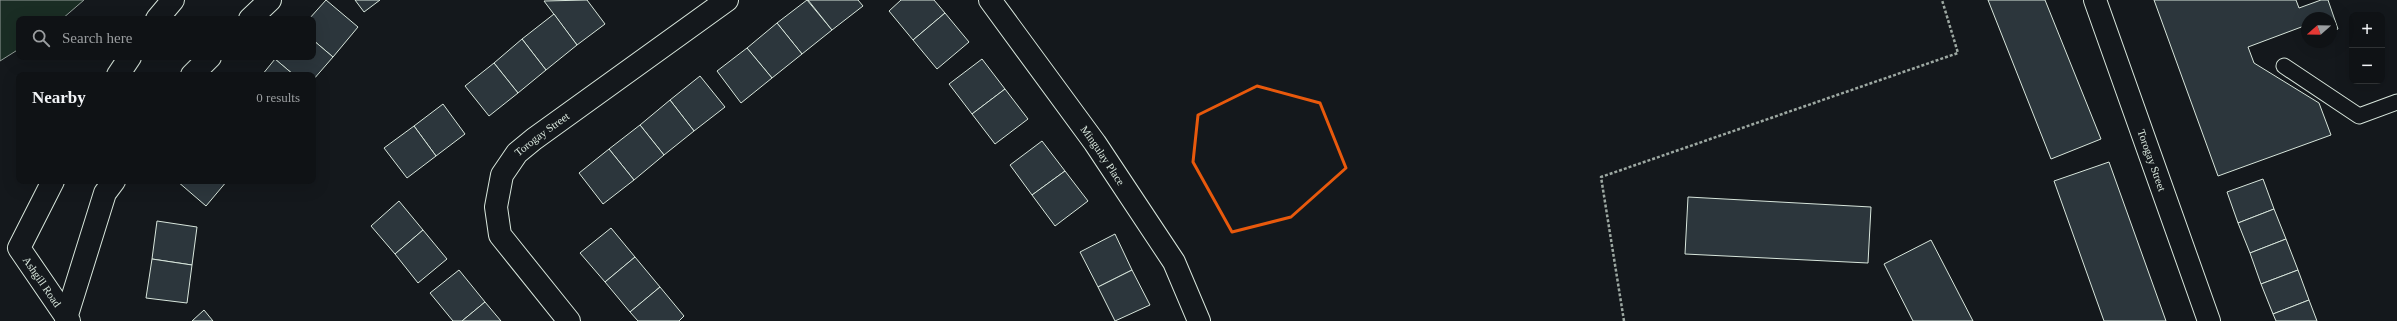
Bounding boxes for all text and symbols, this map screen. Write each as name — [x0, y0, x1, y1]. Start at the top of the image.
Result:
north arrow — [2301, 12, 2337, 48]
map controls — [2349, 12, 2385, 84]
button: + — [2349, 12, 2385, 48]
search box — [16, 16, 316, 60]
icon: search — [30, 27, 52, 49]
text: Search here — [62, 30, 132, 46]
button: − — [2349, 48, 2385, 84]
text: Nearby — [32, 88, 86, 107]
text: 0 results — [256, 90, 300, 105]
street label: Torogay Street — [512, 110, 571, 158]
street label: Mingulay Place — [1078, 123, 1127, 187]
street label: Torogay Street — [2135, 128, 2168, 193]
street label: Ashgill Road — [21, 254, 64, 310]

